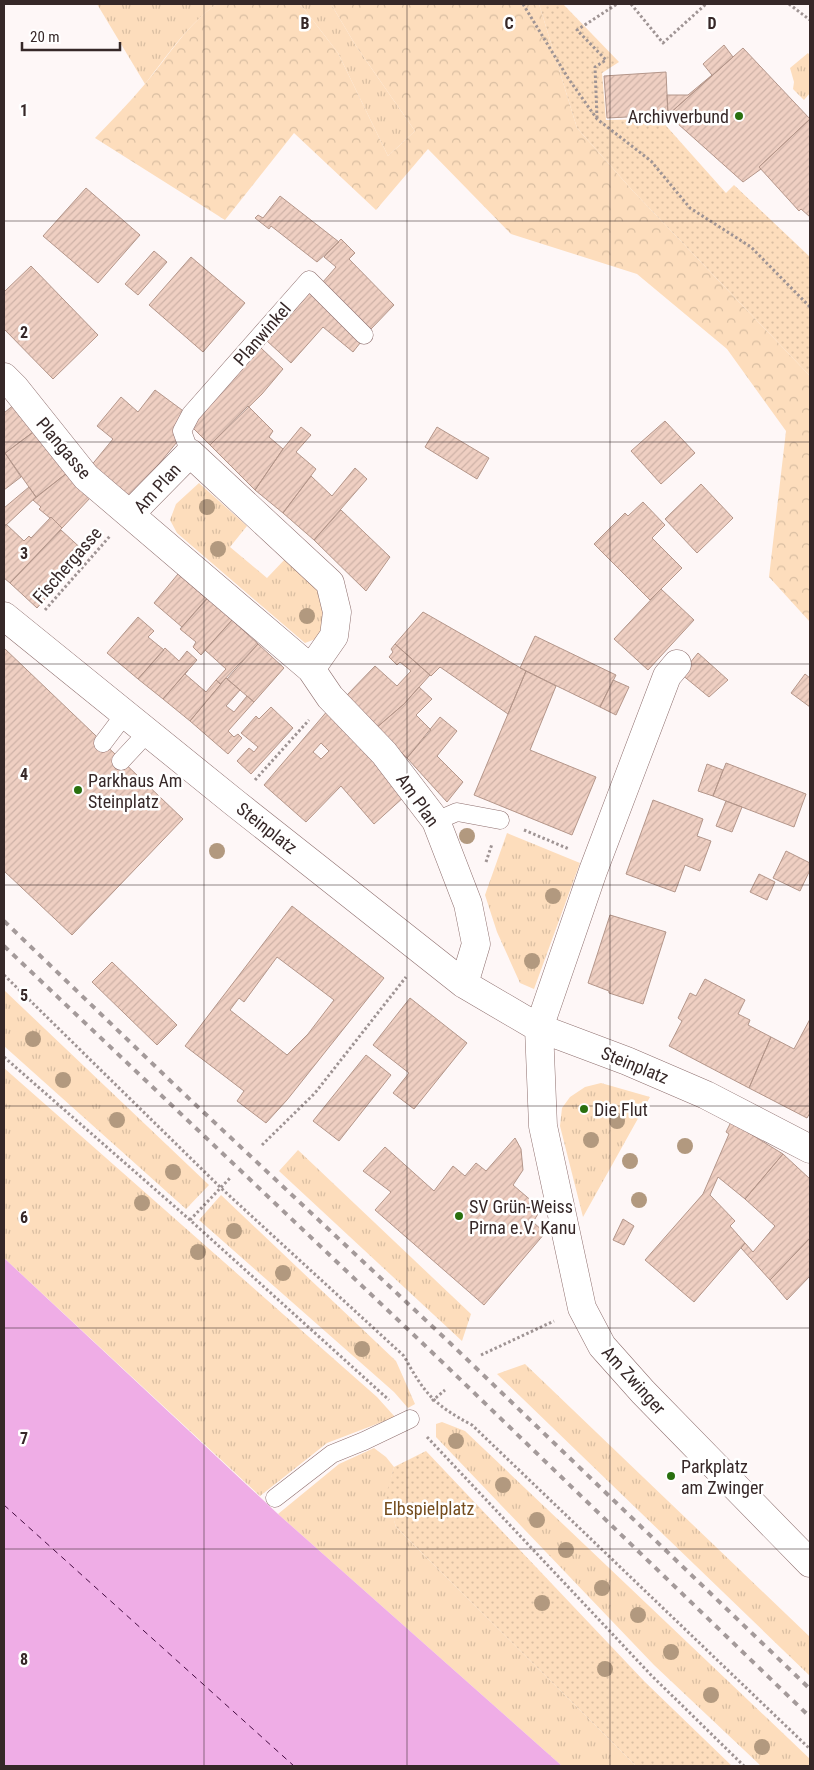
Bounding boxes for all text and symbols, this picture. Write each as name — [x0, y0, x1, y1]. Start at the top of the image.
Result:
text: B — [301, 14, 310, 33]
text: C — [504, 14, 514, 33]
text: D — [707, 14, 717, 33]
scale bar — [22, 20, 120, 52]
text: 20 m — [30, 28, 60, 46]
text: 1 — [20, 101, 28, 120]
place label: Archivverbund — [628, 106, 729, 127]
marker: Archivverbund — [733, 110, 745, 122]
street label: Planwinkel — [229, 298, 295, 370]
text: 2 — [20, 323, 28, 342]
street label: Plangasse — [32, 413, 96, 483]
street label: Am Plan — [129, 459, 185, 517]
street label: Fischergasse — [28, 523, 106, 607]
text: 3 — [20, 544, 28, 563]
text: 4 — [20, 765, 28, 784]
place label: Parkhaus Am Steinplatz — [88, 770, 182, 812]
street label: Am Plan — [392, 770, 444, 830]
marker: Parkhaus Am Steinplatz — [72, 784, 84, 796]
street label: Steinplatz — [233, 798, 301, 858]
text: 5 — [20, 986, 28, 1005]
street label: Steinplatz — [598, 1042, 672, 1088]
place label: Die Flut — [594, 1099, 648, 1120]
marker: Die Flut — [578, 1103, 590, 1115]
place label: SV Grün-Weiss Pirna e.V. Kanu — [469, 1196, 576, 1238]
text: 6 — [20, 1208, 28, 1227]
marker: SV Grün-Weiss Pirna e.V. Kanu — [453, 1210, 465, 1222]
street label: Am Zwinger — [598, 1342, 670, 1419]
text: 7 — [20, 1429, 28, 1448]
place label: Parkplatz am Zwinger — [681, 1456, 764, 1498]
marker: Parkplatz am Zwinger — [665, 1470, 677, 1482]
park label: Elbspielplatz — [384, 1498, 474, 1519]
text: 8 — [20, 1650, 28, 1669]

